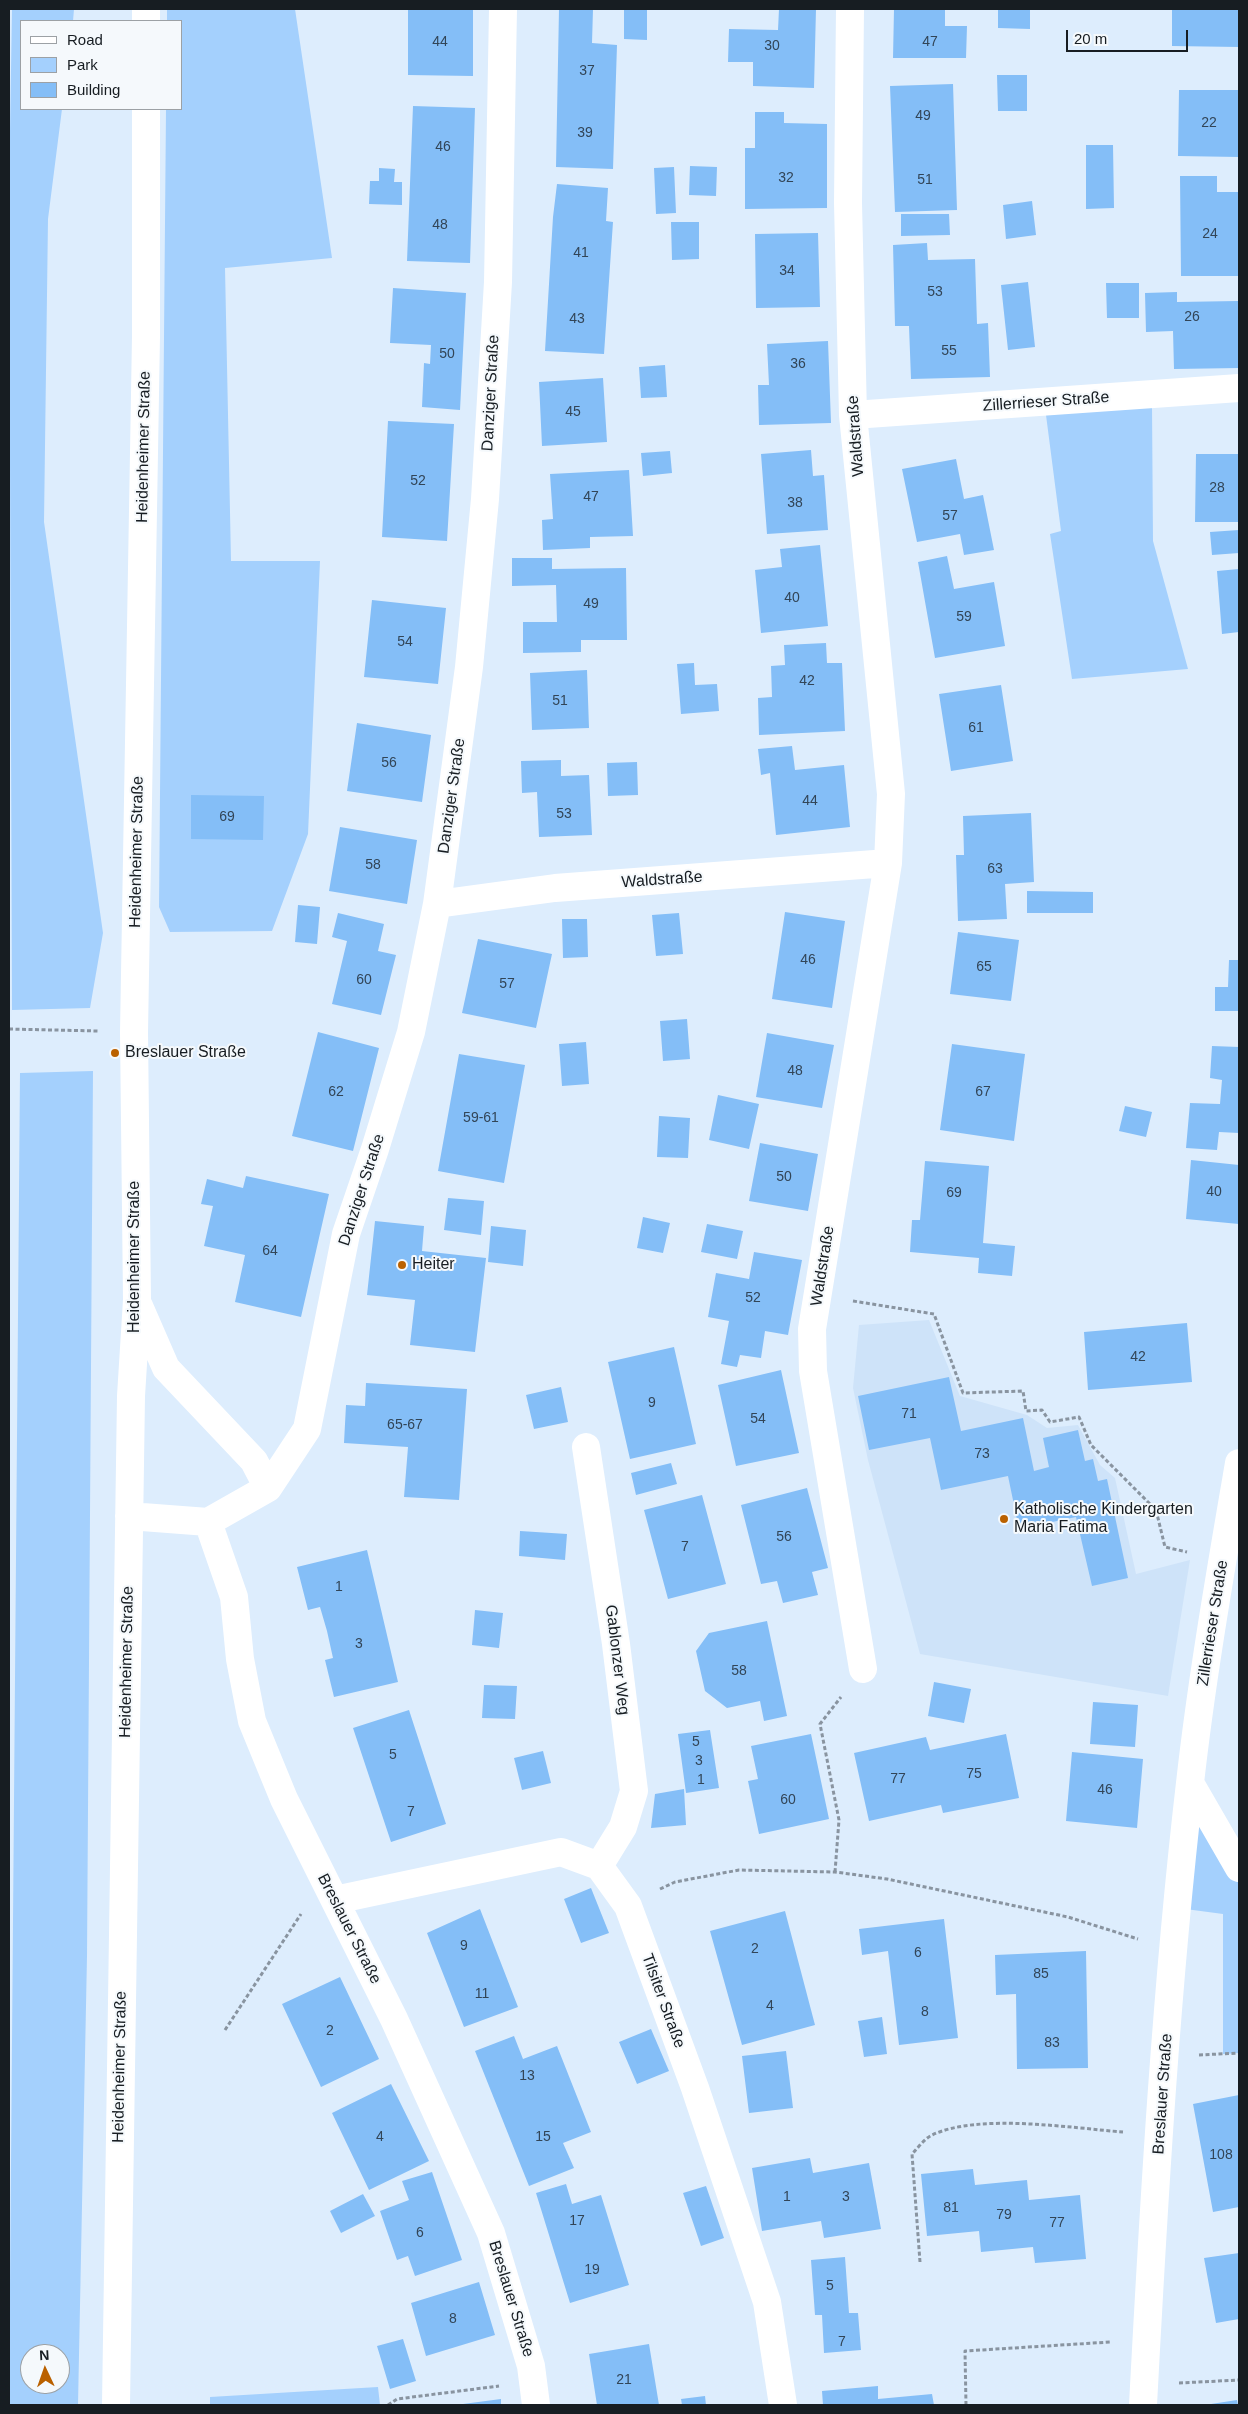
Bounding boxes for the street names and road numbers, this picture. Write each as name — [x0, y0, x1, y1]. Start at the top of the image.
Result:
street label: Danziger Straße — [478, 334, 504, 452]
street label: Heidenheimer Straße — [133, 371, 155, 523]
street label: Zillerrieser Straße — [982, 388, 1110, 416]
street label: Waldstraße — [844, 395, 868, 477]
street label: Danziger Straße — [434, 737, 470, 855]
street label: Heidenheimer Straße — [126, 776, 148, 928]
street label: Waldstraße — [621, 868, 703, 892]
street label: Danziger Straße — [335, 1132, 389, 1248]
street label: Heidenheimer Straße — [125, 1181, 145, 1333]
street label: Waldstraße — [807, 1224, 839, 1308]
street label: Zillerrieser Straße — [1194, 1559, 1232, 1687]
street label: Heidenheimer Straße — [116, 1586, 138, 1738]
street label: Gablonzer Weg — [601, 1604, 633, 1716]
street label: Breslauer Straße — [313, 1871, 385, 1987]
street label: Tilsiter Straße — [637, 1951, 689, 2051]
street label: Heidenheimer Straße — [109, 1991, 131, 2143]
street label: Breslauer Straße — [1149, 2033, 1177, 2155]
street label: Breslauer Straße — [484, 2238, 538, 2360]

